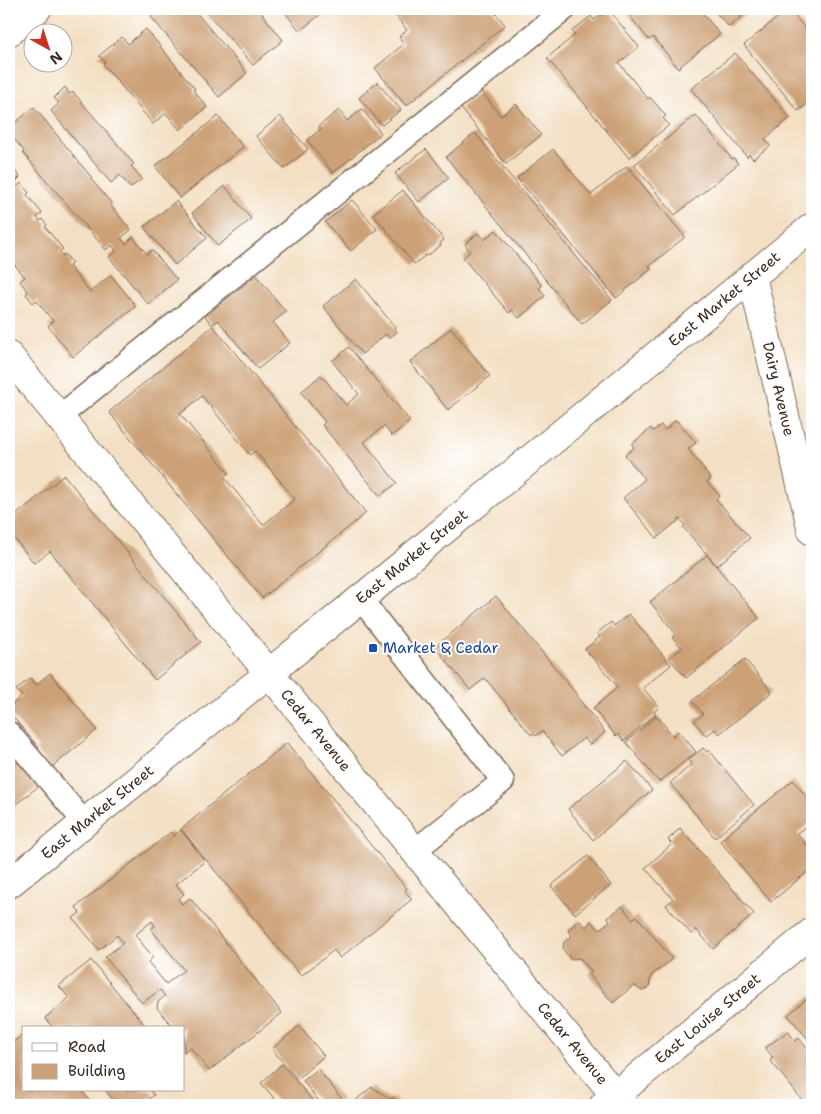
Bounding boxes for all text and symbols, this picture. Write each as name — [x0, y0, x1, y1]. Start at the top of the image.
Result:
north arrow — [22, 22, 72, 72]
text: N — [46, 48, 66, 69]
street label: East Market Street — [664, 247, 785, 351]
street label: Dairy Avenue — [758, 340, 799, 438]
street label: East Market Street — [352, 505, 472, 609]
place label: Market & Cedar — [383, 638, 499, 658]
marker: Market & Cedar — [367, 642, 379, 654]
street label: Cedar Avenue — [276, 685, 356, 776]
street label: East Market Street — [37, 760, 158, 864]
street label: East Louise Street — [651, 969, 765, 1068]
street label: Cedar Avenue — [533, 998, 612, 1089]
legend — [22, 1026, 185, 1092]
text: Road — [68, 1037, 106, 1057]
text: Building — [68, 1061, 125, 1081]

